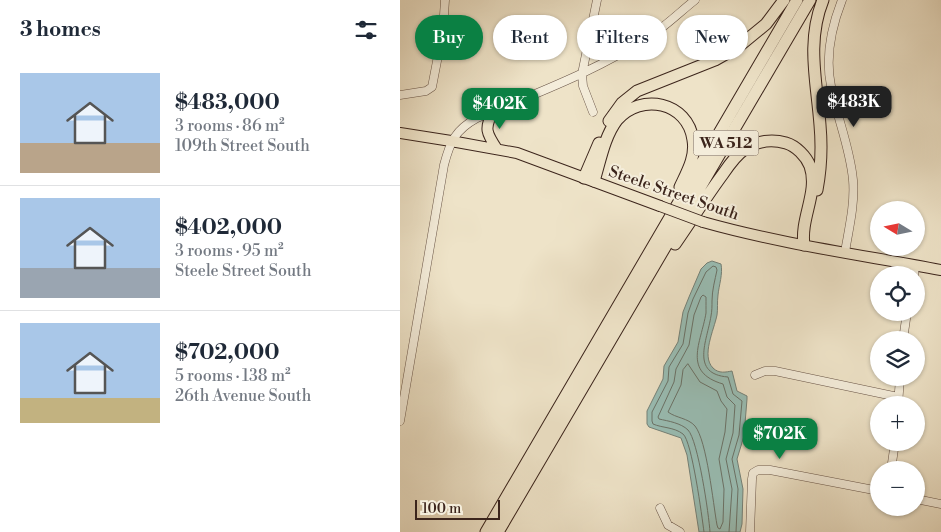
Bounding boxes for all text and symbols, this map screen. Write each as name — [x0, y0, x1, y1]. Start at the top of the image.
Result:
chip: Buy — [415, 15, 483, 60]
chip: Rent — [493, 15, 567, 60]
chip: Filters — [577, 15, 667, 60]
chip: New — [677, 15, 748, 60]
icon: filters — [352, 16, 380, 44]
text: 3 homes — [20, 17, 101, 43]
pin: $483K — [819, 86, 889, 128]
pin: $402K — [465, 88, 535, 130]
text: $483,000 — [175, 90, 280, 116]
text: $483K — [827, 92, 881, 112]
icon: home — [60, 93, 120, 153]
text: $402K — [473, 94, 527, 114]
text: 3 rooms · 86 m² — [175, 116, 285, 136]
road number: WA 512 — [694, 130, 758, 156]
text: 109th Street South — [175, 136, 310, 156]
street label: Steele Street South — [606, 161, 742, 225]
north arrow — [870, 201, 925, 256]
map controls — [870, 201, 925, 516]
text: $402,000 — [175, 215, 282, 241]
icon: home — [60, 218, 120, 278]
text: 3 rooms · 95 m² — [175, 241, 284, 261]
text: Steele Street South — [175, 261, 311, 281]
button: locate — [870, 266, 925, 321]
button: layers — [870, 331, 925, 386]
text: $702,000 — [175, 340, 280, 366]
icon: home — [60, 343, 120, 403]
text: 5 rooms · 138 m² — [175, 366, 291, 386]
text: 26th Avenue South — [175, 386, 311, 406]
button: + — [870, 396, 925, 451]
pin: $702K — [745, 418, 815, 460]
text: $702K — [754, 424, 806, 444]
button: − — [870, 461, 925, 516]
scale bar — [415, 497, 500, 520]
text: 100 m — [422, 500, 461, 518]

